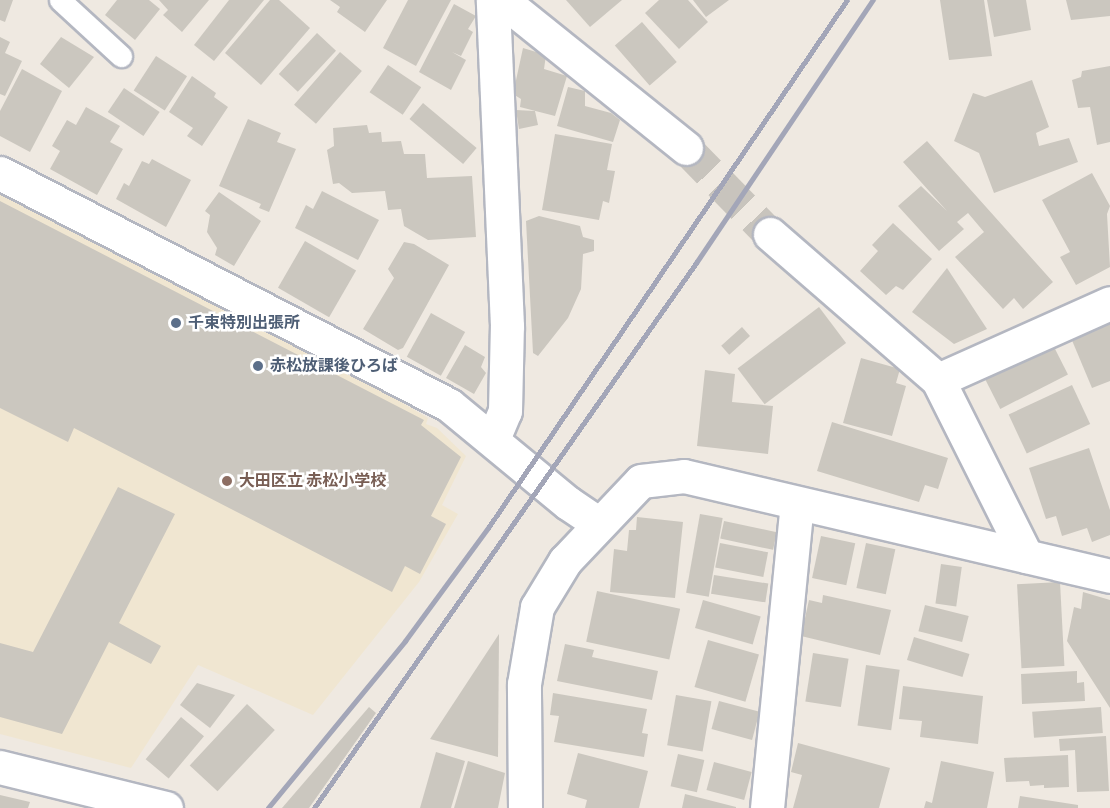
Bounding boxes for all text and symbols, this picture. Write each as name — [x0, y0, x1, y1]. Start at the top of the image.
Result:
place label: 千束特別出張所 — [188, 313, 300, 333]
marker: 千束特別出張所 — [169, 316, 183, 330]
place label: 赤松放課後ひろば — [270, 356, 398, 376]
marker: 赤松放課後ひろば — [251, 359, 265, 373]
place label: 大田区立 赤松小学校 — [239, 471, 386, 491]
marker: 大田区立 赤松小学校 — [220, 474, 234, 488]

